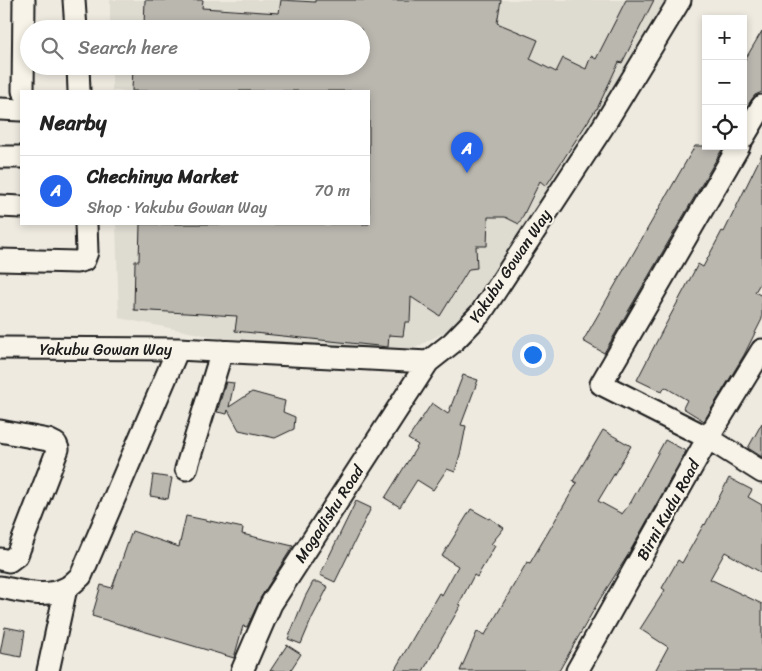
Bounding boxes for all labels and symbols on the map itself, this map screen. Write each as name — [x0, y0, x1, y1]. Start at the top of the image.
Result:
pin: A — [451, 132, 483, 173]
street label: Yakubu Gowan Way — [461, 202, 559, 329]
street label: Yakubu Gowan Way — [40, 335, 173, 364]
your location — [520, 342, 546, 368]
street label: Birni Kudu Road — [628, 453, 709, 566]
street label: Mogadishu Road — [286, 458, 373, 569]

